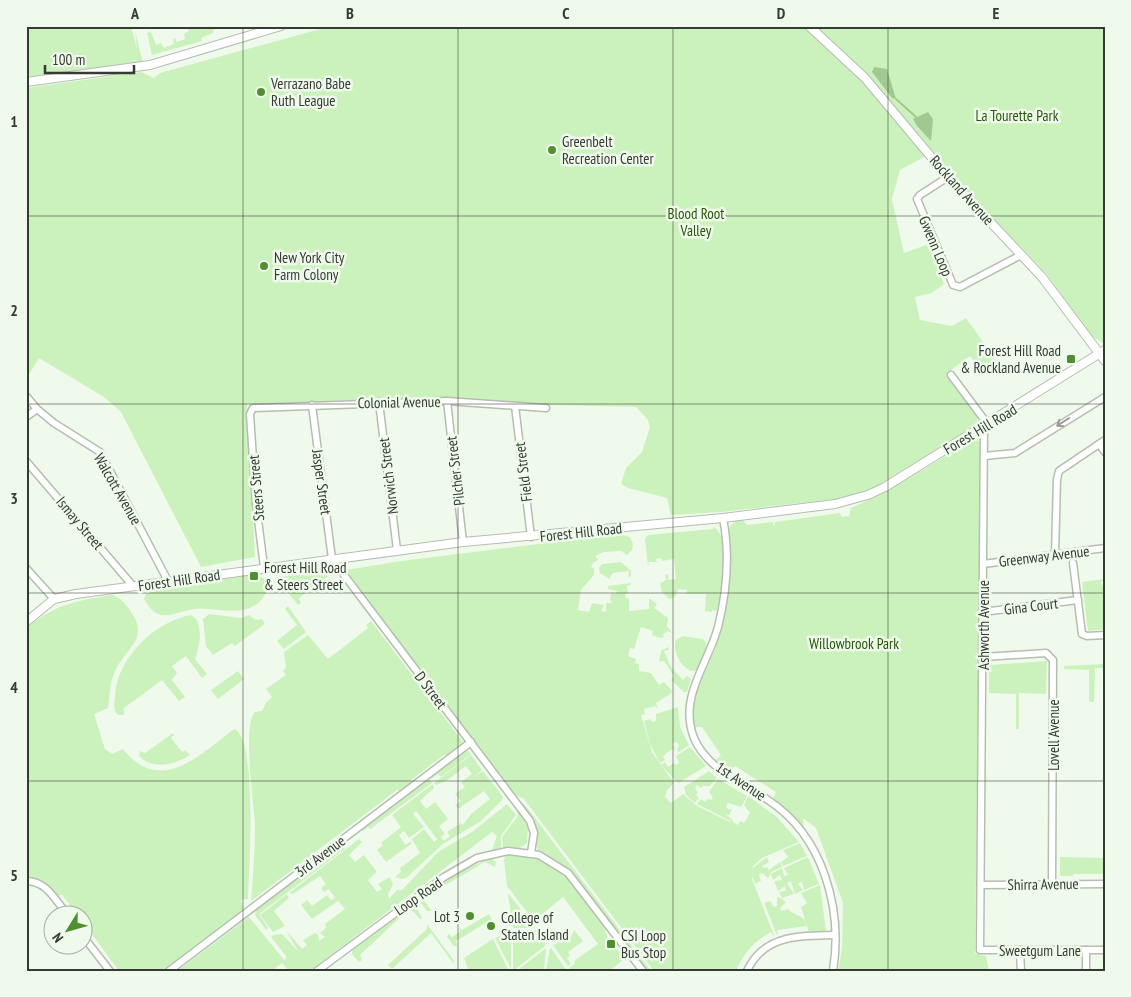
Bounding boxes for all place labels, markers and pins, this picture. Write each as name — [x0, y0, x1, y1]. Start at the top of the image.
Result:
place label: Verrazano Babe Ruth League — [270, 74, 351, 110]
marker: Verrazano Babe Ruth League — [255, 86, 267, 98]
place label: Greenbelt Recreation Center — [562, 132, 654, 168]
marker: Greenbelt Recreation Center — [546, 144, 558, 156]
place label: New York City Farm Colony — [274, 248, 345, 284]
marker: New York City Farm Colony — [258, 260, 270, 272]
place label: Forest Hill Road & Rockland Avenue — [960, 341, 1061, 377]
marker: Forest Hill Road & Rockland Avenue — [1065, 353, 1077, 365]
place label: Forest Hill Road & Steers Street — [264, 558, 346, 594]
marker: Forest Hill Road & Steers Street — [248, 570, 260, 582]
place label: Lot 3 — [434, 907, 460, 926]
place label: College of Staten Island — [501, 908, 569, 944]
marker: Lot 3 — [464, 910, 476, 922]
marker: College of Staten Island — [485, 920, 497, 932]
place label: CSI Loop Bus Stop — [621, 926, 666, 962]
marker: CSI Loop Bus Stop — [605, 938, 617, 950]

